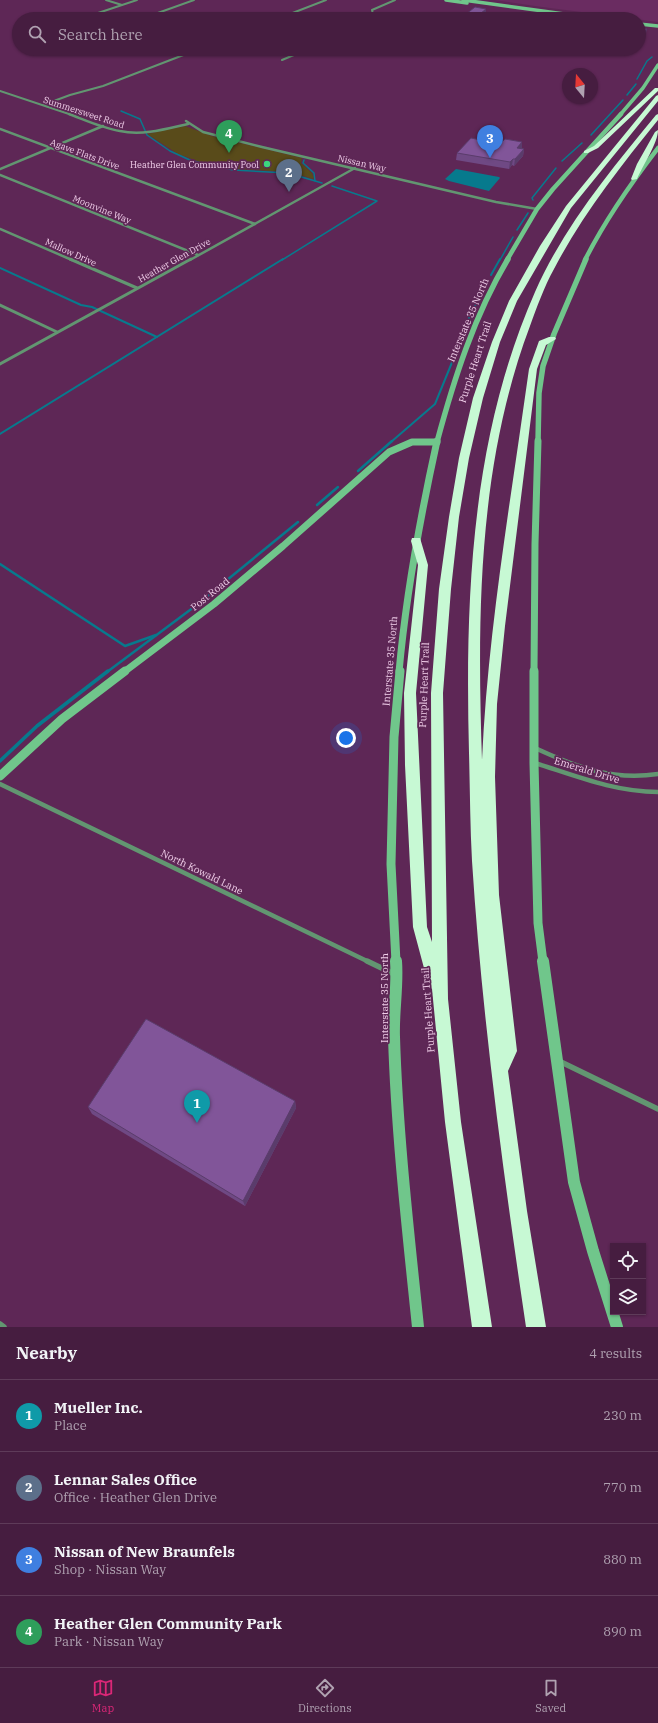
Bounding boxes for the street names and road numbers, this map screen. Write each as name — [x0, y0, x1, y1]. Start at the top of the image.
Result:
street label: Summersweet Road — [42, 94, 126, 130]
street label: Agave Flats Drive — [49, 136, 121, 172]
street label: Nissan Way — [337, 152, 387, 174]
street label: Moonvine Way — [71, 192, 133, 226]
street label: Heather Glen Drive — [136, 235, 212, 284]
street label: Mallow Drive — [44, 236, 99, 268]
street label: Interstate 35 North — [444, 276, 492, 364]
street label: Purple Heart Trail — [456, 319, 494, 405]
street label: Post Road — [188, 574, 232, 614]
street label: Interstate 35 North — [380, 616, 400, 706]
street label: Purple Heart Trail — [416, 642, 432, 728]
street label: Emerald Drive — [553, 754, 621, 786]
street label: North Kowald Lane — [159, 846, 245, 898]
street label: Interstate 35 North — [378, 953, 391, 1043]
street label: Purple Heart Trail — [419, 967, 437, 1053]

